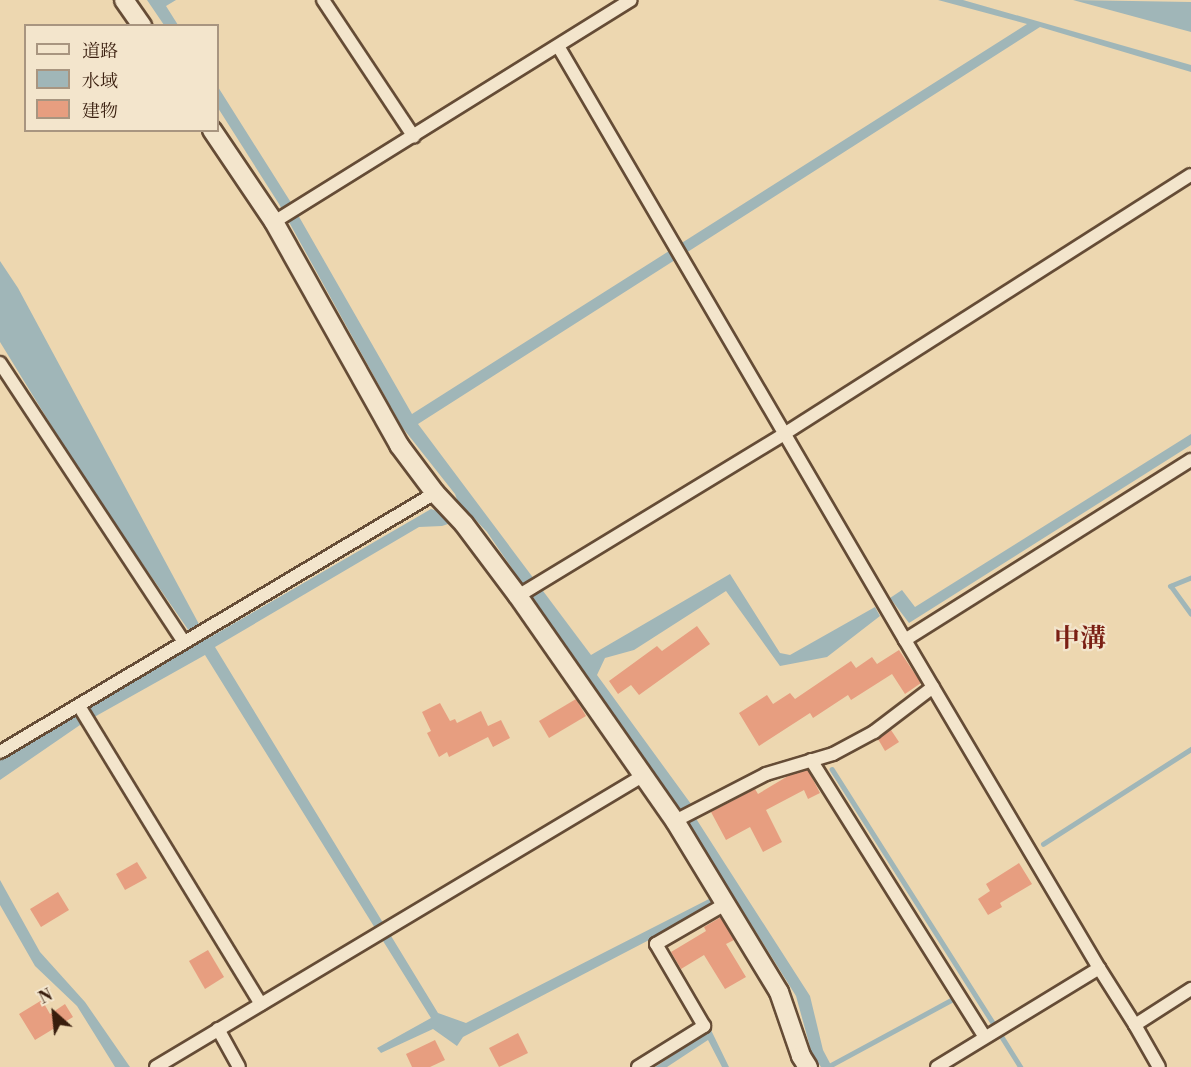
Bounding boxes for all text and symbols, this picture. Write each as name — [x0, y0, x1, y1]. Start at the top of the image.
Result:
legend — [24, 24, 219, 132]
text: 道路 — [82, 40, 118, 63]
text: 水域 — [82, 70, 118, 93]
text: 建物 — [82, 100, 118, 123]
district label: 中溝 — [1054, 624, 1106, 656]
north arrow — [24, 983, 84, 1043]
text: N — [36, 985, 56, 1009]

